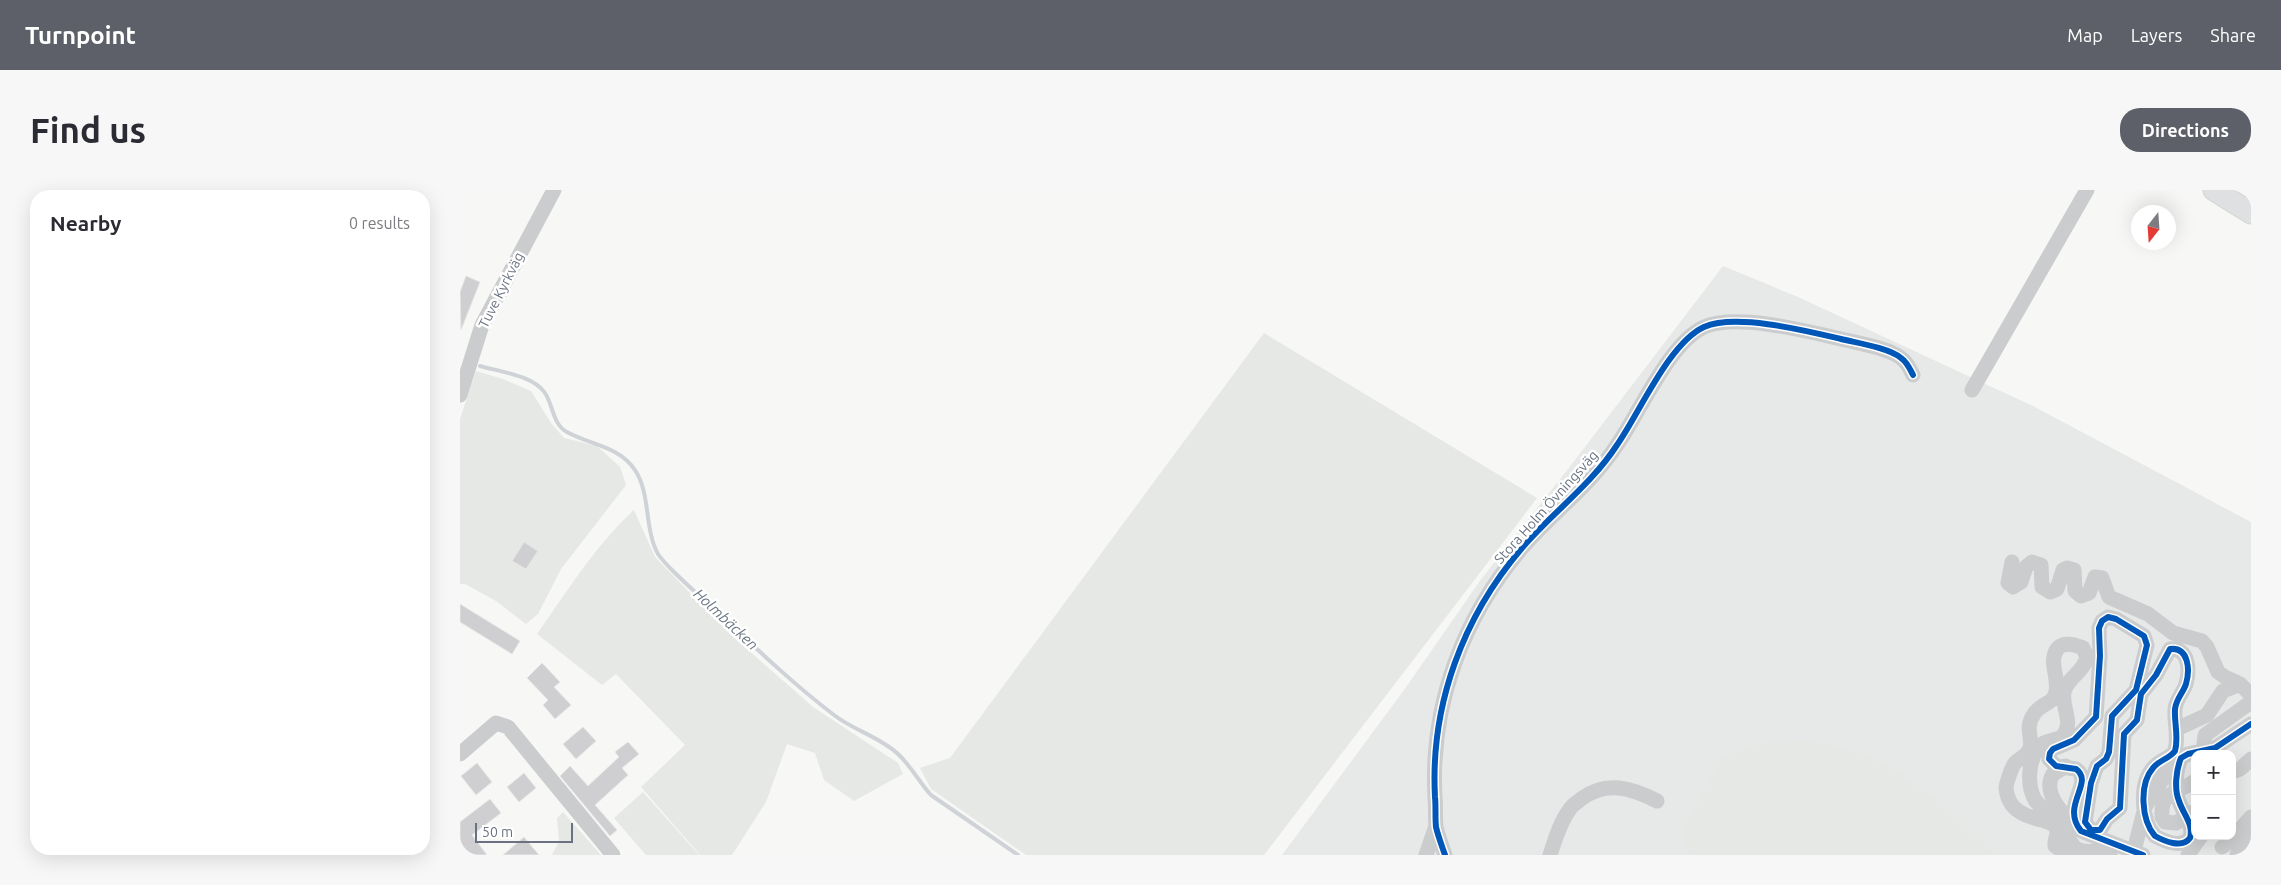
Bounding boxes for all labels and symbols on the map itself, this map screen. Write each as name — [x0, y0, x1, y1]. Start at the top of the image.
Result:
north arrow — [2131, 205, 2176, 250]
street label: Tuve Kyrkväg — [475, 249, 527, 331]
street label: Stora Holm Övningsväg — [1490, 446, 1601, 567]
water label: Holmbäcken — [690, 585, 762, 653]
scale bar — [475, 820, 572, 843]

